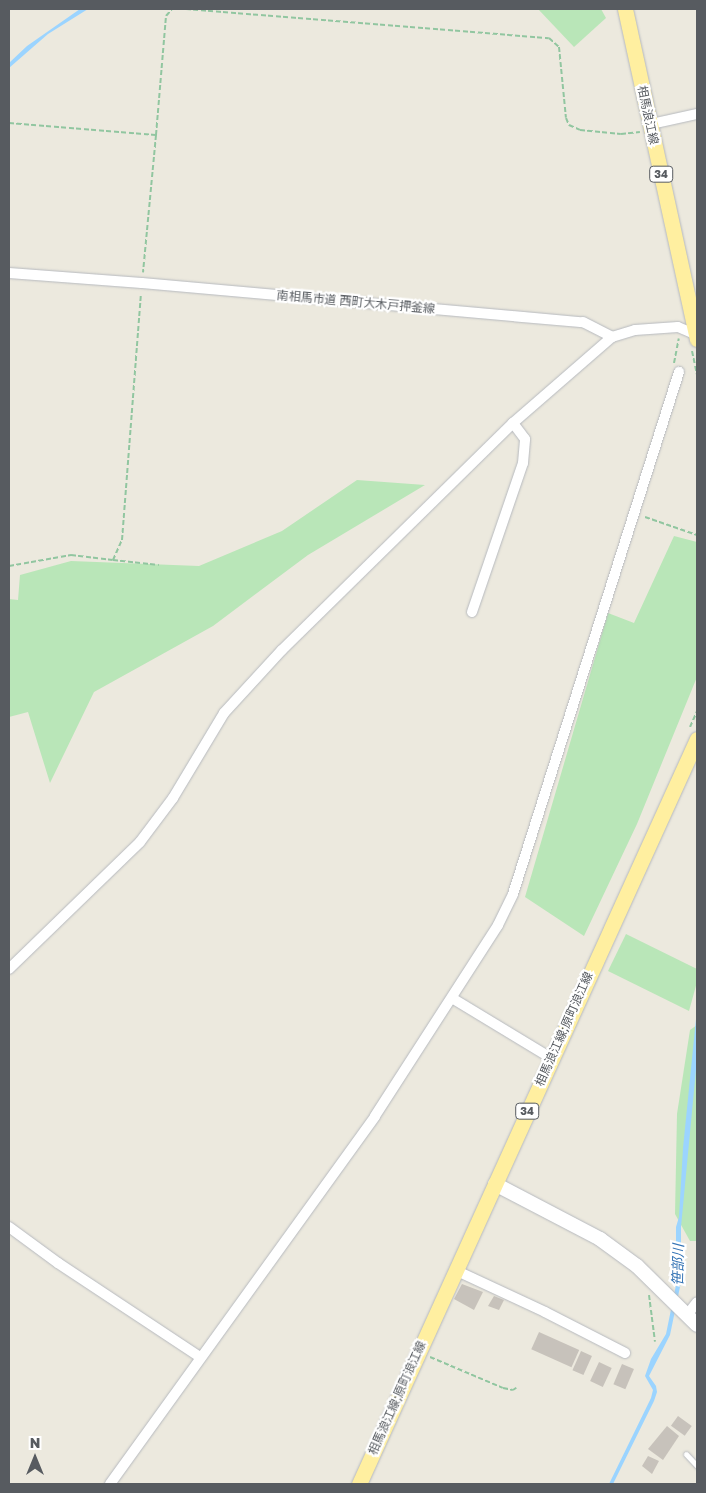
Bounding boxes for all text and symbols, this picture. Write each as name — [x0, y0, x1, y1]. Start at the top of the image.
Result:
street label: 相馬浪江線 — [635, 84, 661, 146]
road number: 34 — [648, 165, 674, 182]
street label: 南相馬市道 西町大木戸押釜線 — [276, 288, 436, 316]
street label: 相馬浪江線;原町浪江線 — [532, 970, 596, 1088]
road number: 34 — [514, 1102, 540, 1120]
water label: 笹部川 — [669, 1244, 687, 1286]
street label: 相馬浪江線;原町浪江線 — [365, 1339, 429, 1457]
north arrow — [10, 1433, 60, 1483]
text: N — [30, 1434, 40, 1451]

